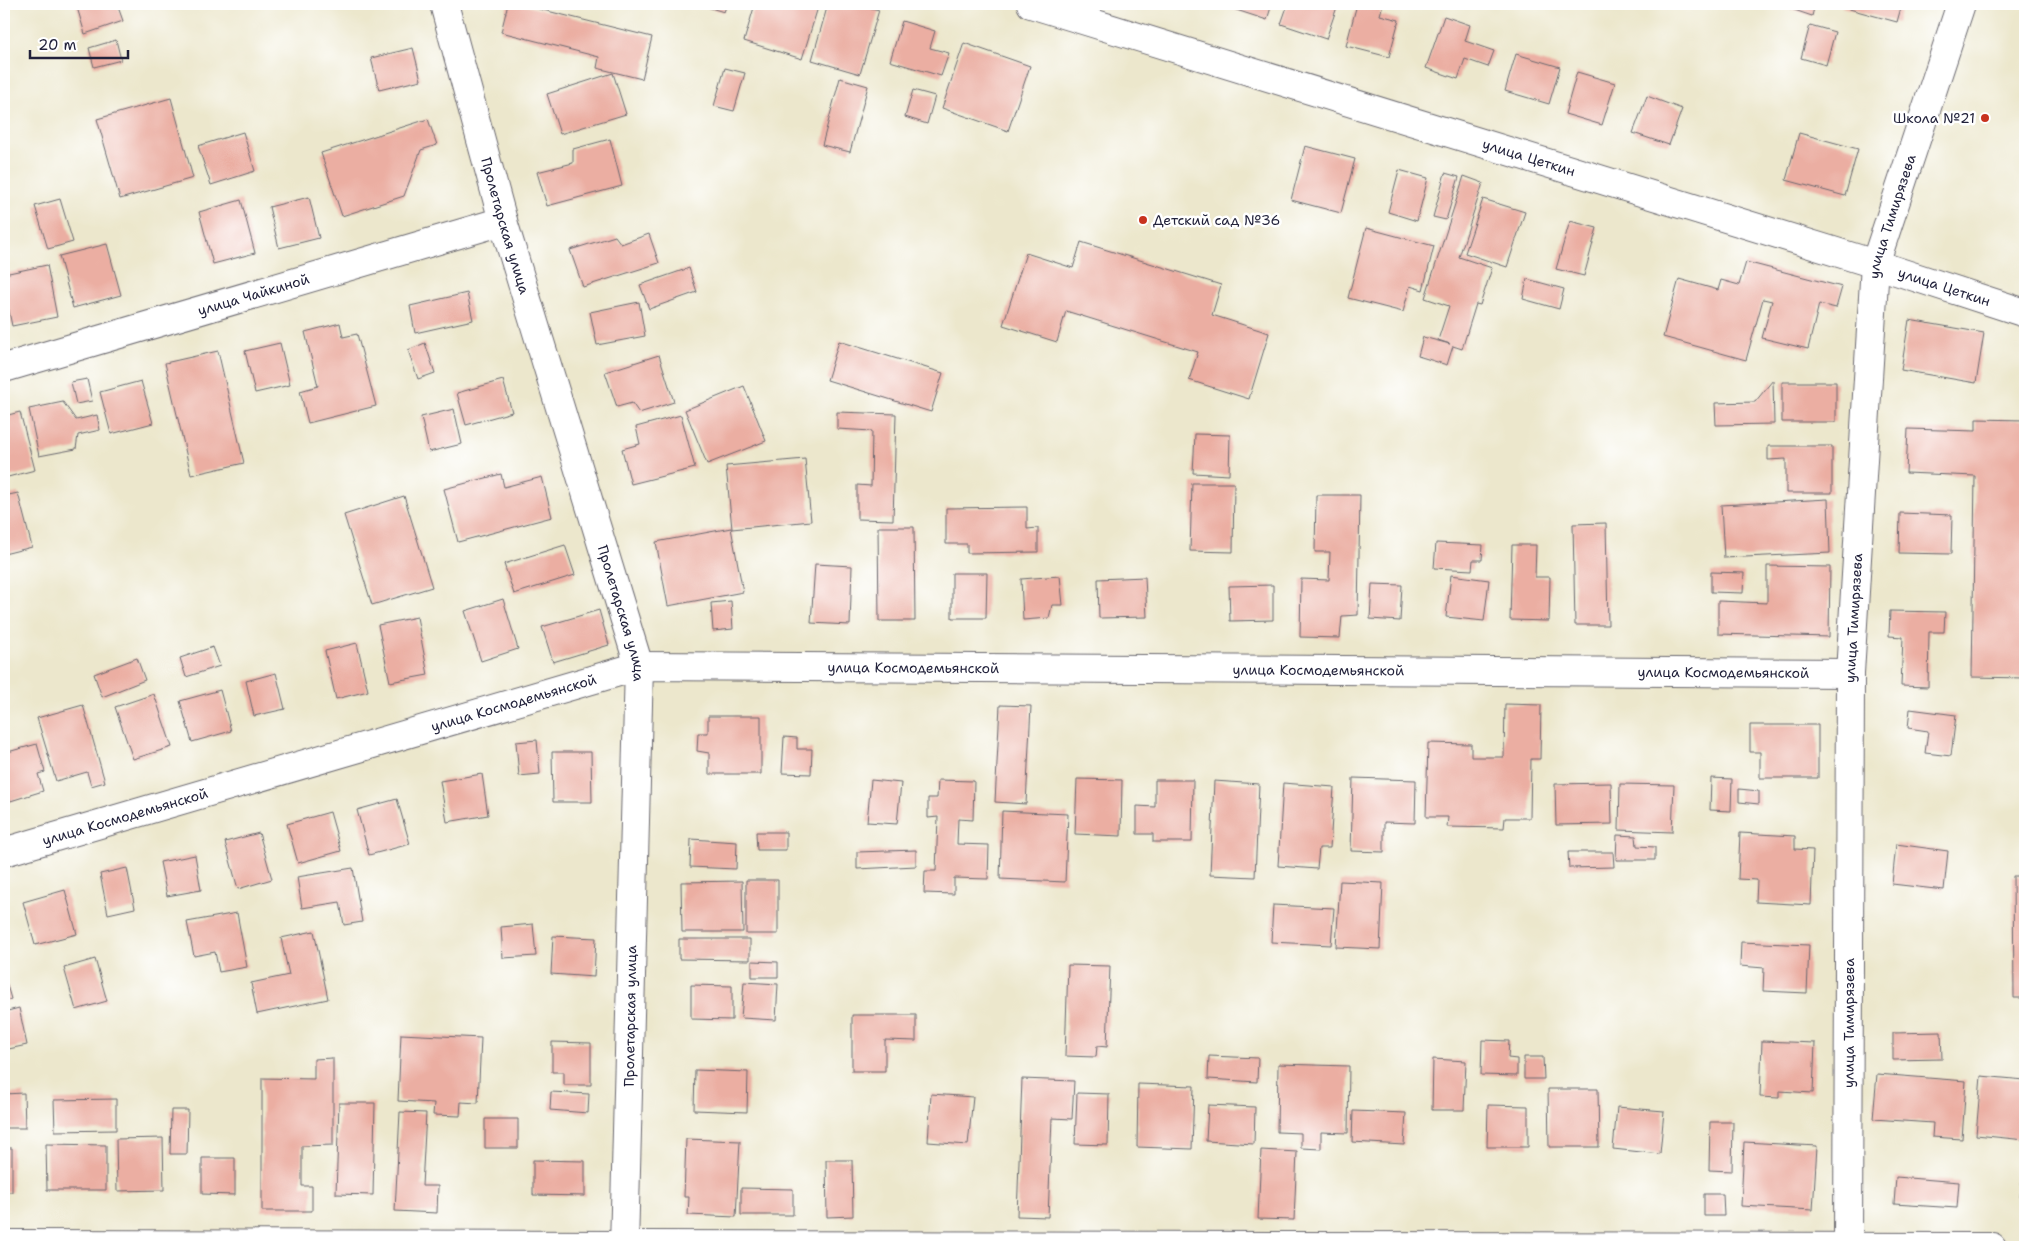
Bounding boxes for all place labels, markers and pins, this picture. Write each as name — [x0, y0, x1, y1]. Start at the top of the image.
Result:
place label: Школа №21 — [1893, 109, 1975, 127]
marker: Школа №21 — [1979, 112, 1991, 124]
place label: Детский сад №36 — [1153, 211, 1280, 229]
marker: Детский сад №36 — [1137, 214, 1149, 226]

